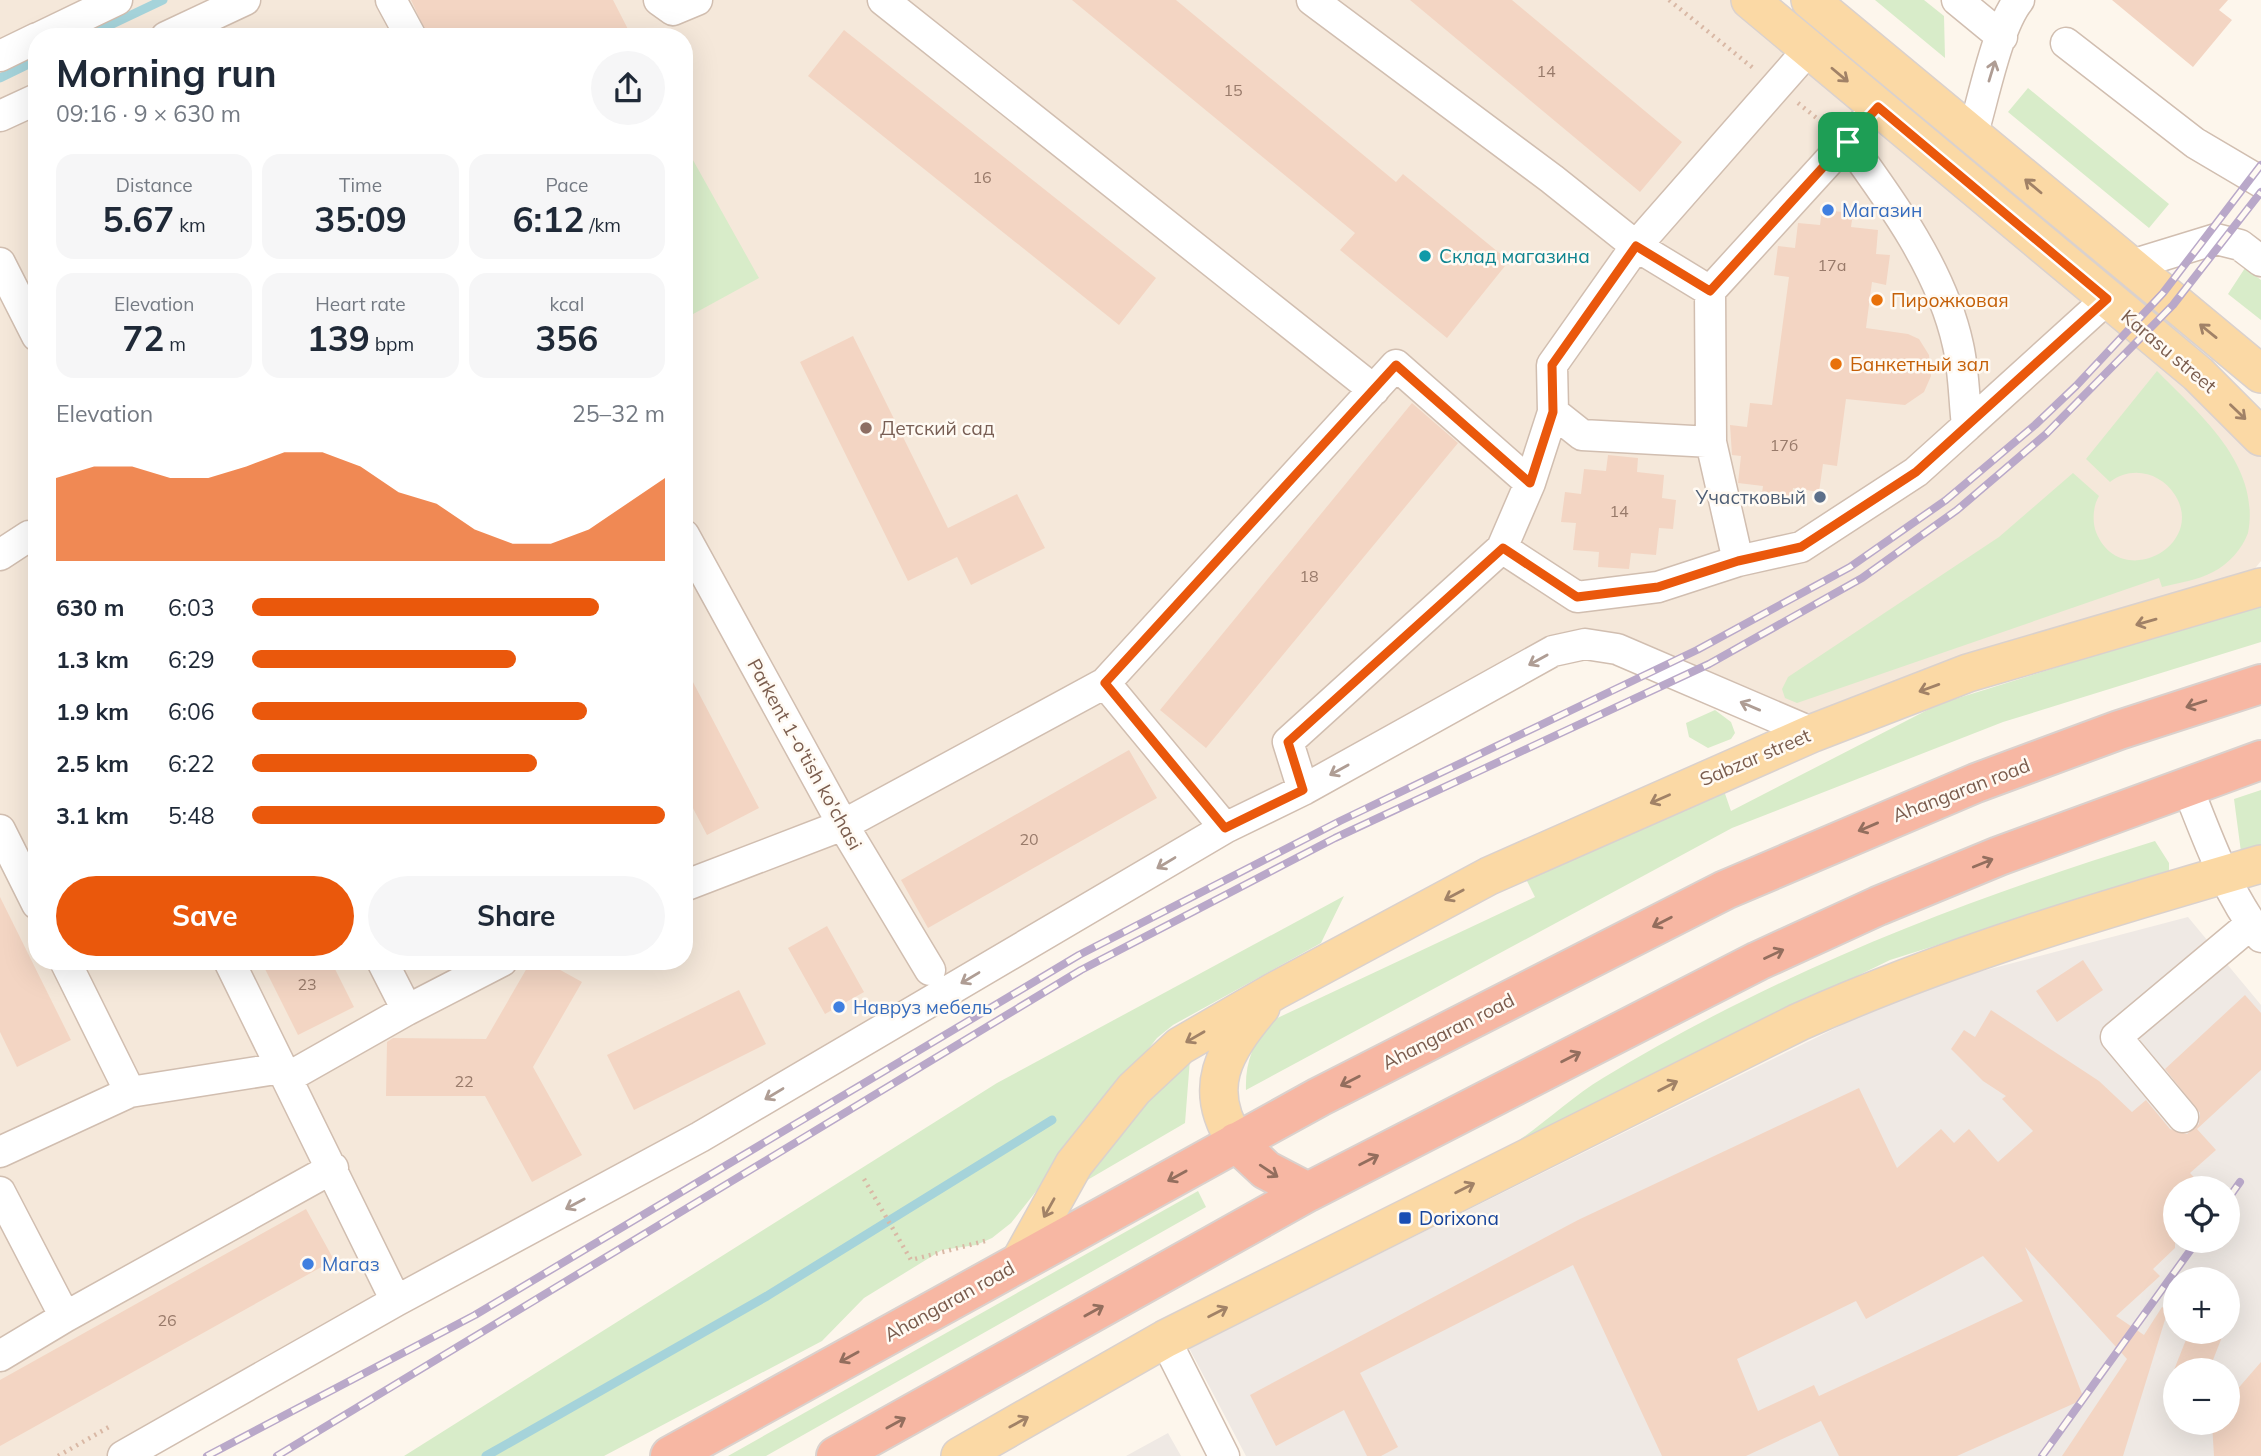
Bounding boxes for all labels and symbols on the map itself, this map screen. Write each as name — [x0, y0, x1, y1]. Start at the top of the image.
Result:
one-way arrow — [1986, 60, 1999, 82]
house number: 14 — [1536, 61, 1556, 81]
one-way arrow — [1831, 67, 1849, 83]
house number: 15 — [1223, 80, 1243, 100]
pin — [1818, 112, 1878, 172]
house number: 16 — [972, 167, 992, 187]
one-way arrow — [2024, 179, 2042, 194]
place label: Магазин — [1842, 198, 1922, 222]
marker: Магазин — [1820, 202, 1836, 218]
place label: Склад магазина — [1439, 244, 1590, 268]
marker: Склад магазина — [1417, 248, 1433, 264]
house number: 17а — [1818, 255, 1846, 275]
place label: Пирожковая — [1891, 288, 2009, 312]
marker: Пирожковая — [1869, 292, 1885, 308]
street label: Karasu street — [2116, 304, 2222, 398]
one-way arrow — [2200, 323, 2218, 339]
place label: Банкетный зал — [1850, 352, 1989, 376]
marker: Банкетный зал — [1828, 356, 1844, 372]
one-way arrow — [2229, 403, 2246, 420]
place label: Детский сад — [880, 416, 995, 440]
marker: Детский сад — [858, 420, 874, 436]
house number: 17б — [1770, 435, 1798, 455]
place label: Участковый — [1695, 485, 1806, 509]
marker: Участковый — [1812, 489, 1828, 505]
house number: 14 — [1609, 501, 1629, 521]
house number: 18 — [1299, 566, 1319, 586]
one-way arrow — [2135, 616, 2157, 629]
one-way arrow — [1528, 653, 1548, 667]
street label: Parkent 1-o'tish ko'chasi — [742, 654, 868, 854]
one-way arrow — [1918, 683, 1940, 695]
one-way arrow — [1740, 699, 1761, 712]
one-way arrow — [2185, 699, 2207, 712]
street label: Sabzar street — [1696, 723, 1814, 791]
street label: Ahangaran road — [1889, 753, 2033, 827]
one-way arrow — [1329, 763, 1349, 777]
one-way arrow — [1650, 793, 1671, 806]
one-way arrow — [1858, 821, 1880, 834]
house number: 20 — [1019, 829, 1039, 849]
one-way arrow — [1971, 855, 1993, 868]
one-way arrow — [1156, 856, 1176, 870]
one-way arrow — [1444, 888, 1465, 902]
one-way arrow — [1652, 916, 1673, 930]
one-way arrow — [1763, 946, 1784, 960]
one-way arrow — [960, 971, 980, 985]
house number: 23 — [297, 974, 317, 994]
street label: Ahangaran road — [1378, 987, 1518, 1075]
place label: Навруз мебель — [853, 995, 993, 1019]
marker: Навруз мебель — [831, 999, 847, 1015]
one-way arrow — [1185, 1031, 1206, 1044]
one-way arrow — [1560, 1049, 1581, 1063]
house number: 22 — [454, 1071, 474, 1091]
one-way arrow — [1340, 1075, 1361, 1089]
one-way arrow — [1658, 1079, 1678, 1093]
one-way arrow — [764, 1087, 784, 1101]
one-way arrow — [1358, 1153, 1379, 1167]
one-way arrow — [1259, 1164, 1279, 1178]
one-way arrow — [1167, 1170, 1188, 1183]
one-way arrow — [1454, 1180, 1475, 1194]
one-way arrow — [1042, 1197, 1055, 1218]
one-way arrow — [565, 1198, 586, 1212]
place label: Dorixona — [1419, 1206, 1499, 1230]
marker: Dorixona — [1397, 1210, 1413, 1226]
place label: Магаз — [322, 1252, 380, 1276]
street label: Ahangaran road — [880, 1255, 1018, 1347]
marker: Магаз — [300, 1256, 316, 1272]
one-way arrow — [1084, 1304, 1104, 1318]
one-way arrow — [1207, 1305, 1228, 1319]
house number: 26 — [157, 1310, 177, 1330]
one-way arrow — [839, 1351, 860, 1364]
one-way arrow — [1008, 1415, 1029, 1428]
one-way arrow — [885, 1416, 906, 1429]

